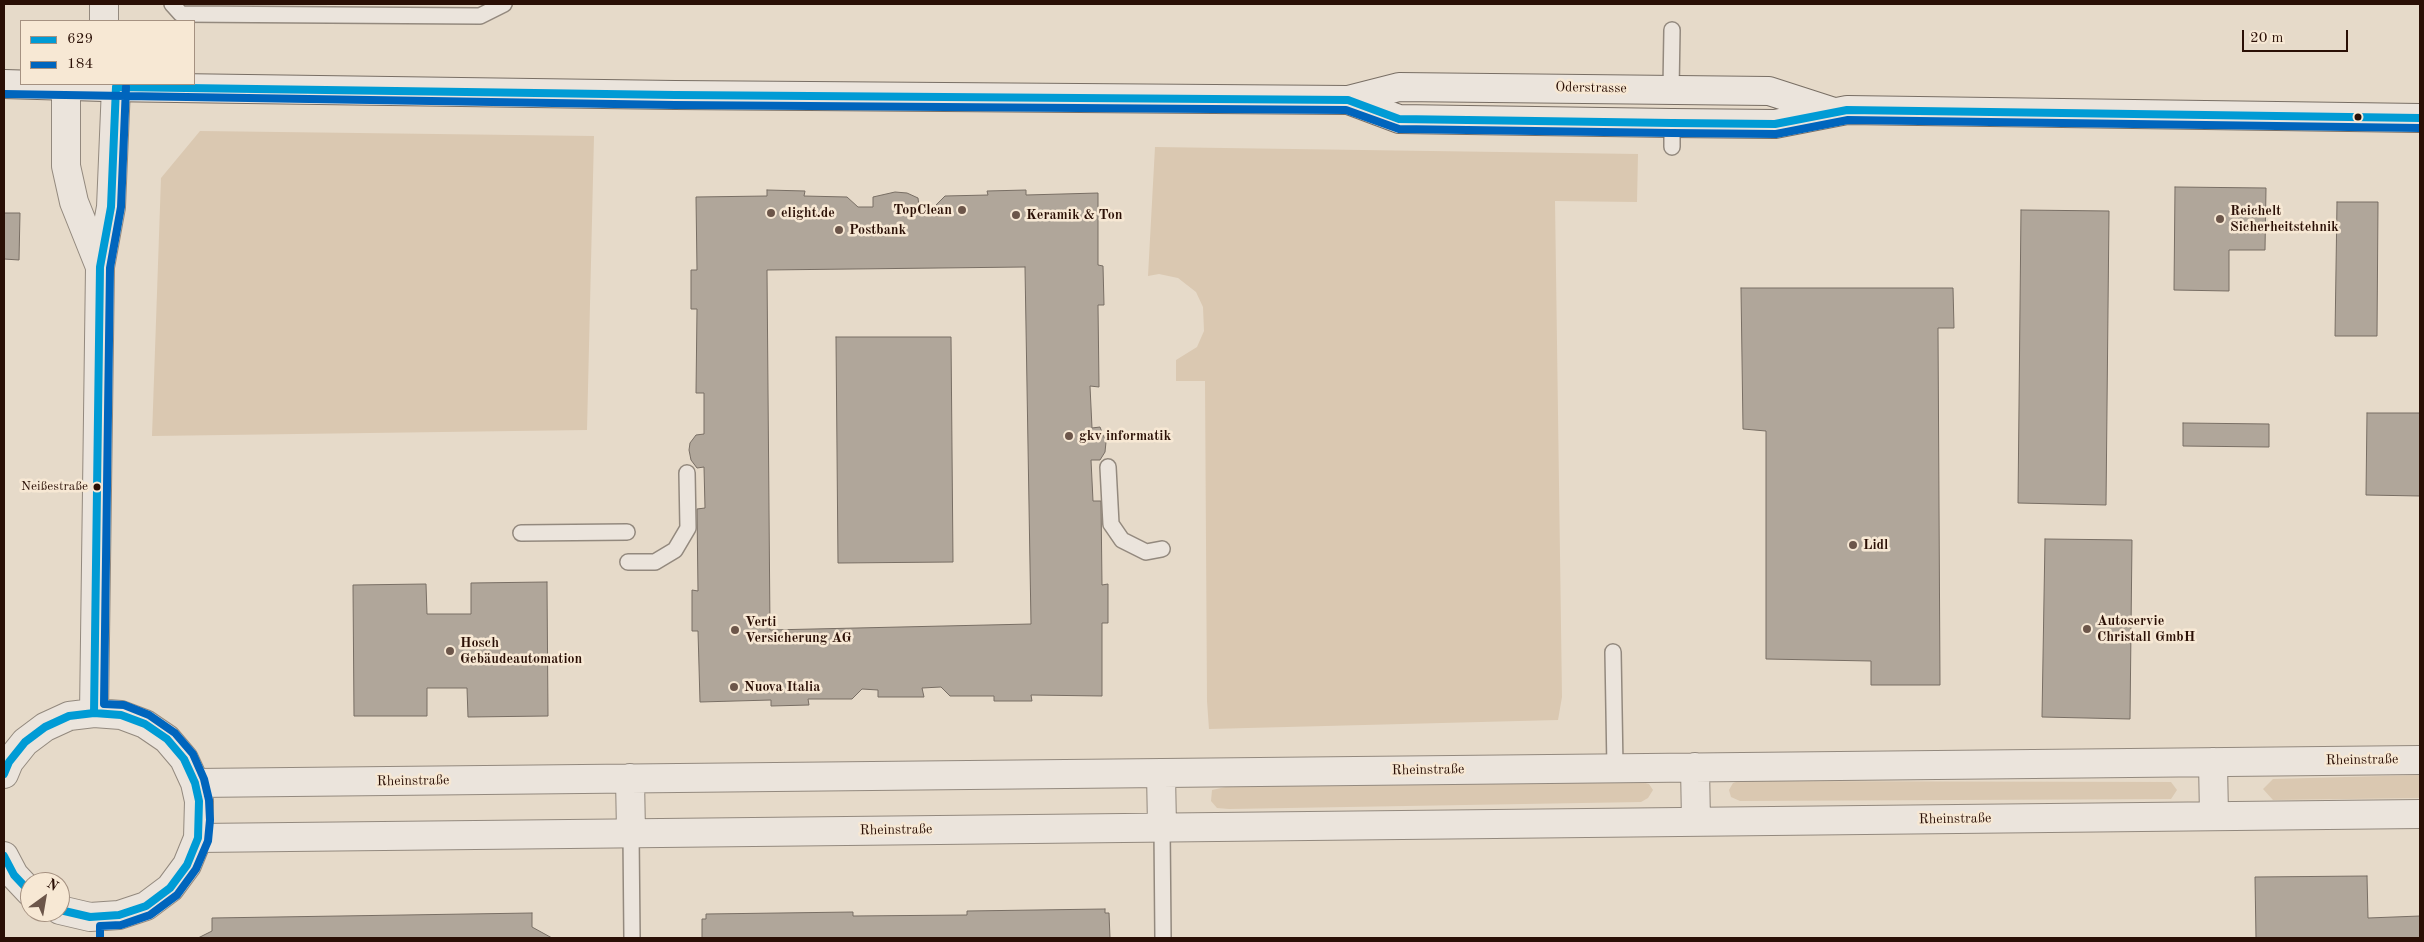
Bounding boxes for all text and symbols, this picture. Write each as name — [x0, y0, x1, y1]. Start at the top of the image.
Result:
legend — [20, 20, 195, 85]
scale bar — [2244, 20, 2350, 52]
text: 20 m — [2250, 31, 2284, 46]
text: 629 — [67, 32, 93, 47]
text: 184 — [67, 57, 93, 72]
street label: Oderstrasse — [1555, 79, 1627, 97]
unlabelled marker — [2353, 112, 2363, 122]
place label: TopClean — [893, 202, 952, 218]
place label: Reichelt Sicherheitstehnik — [2230, 203, 2339, 236]
marker: TopClean — [956, 204, 968, 216]
place label: elight.de — [781, 205, 835, 221]
marker: elight.de — [765, 207, 777, 219]
place label: Keramik & Ton — [1026, 207, 1123, 223]
marker: Keramik & Ton — [1010, 209, 1022, 221]
marker: Reichelt Sicherheitstehnik — [2214, 213, 2226, 225]
place label: Postbank — [849, 222, 906, 238]
marker: Postbank — [833, 224, 845, 236]
place label: gkv informatik — [1079, 428, 1171, 444]
marker: gkv informatik — [1063, 430, 1075, 442]
place label: Neißestraße — [21, 479, 88, 495]
marker: Neißestraße — [92, 482, 102, 492]
place label: Lidl — [1863, 537, 1888, 553]
marker: Lidl — [1847, 539, 1859, 551]
place label: Autoservie Christall GmbH — [2097, 613, 2195, 646]
place label: Verti Versicherung AG — [745, 614, 852, 646]
marker: Autoservie Christall GmbH — [2081, 623, 2093, 635]
marker: Verti Versicherung AG — [729, 624, 741, 636]
place label: Hosch Gebäudeautomation — [460, 635, 582, 668]
marker: Hosch Gebäudeautomation — [444, 645, 456, 657]
place label: Nuova Italia — [744, 679, 820, 695]
marker: Nuova Italia — [728, 681, 740, 693]
street label: Rheinstraße — [2325, 751, 2399, 769]
street label: Rheinstraße — [1391, 761, 1465, 779]
street label: Rheinstraße — [376, 772, 450, 790]
street label: Rheinstraße — [1918, 810, 1992, 828]
street label: Rheinstraße — [859, 821, 933, 839]
north arrow — [20, 872, 70, 922]
text: N — [44, 876, 61, 894]

